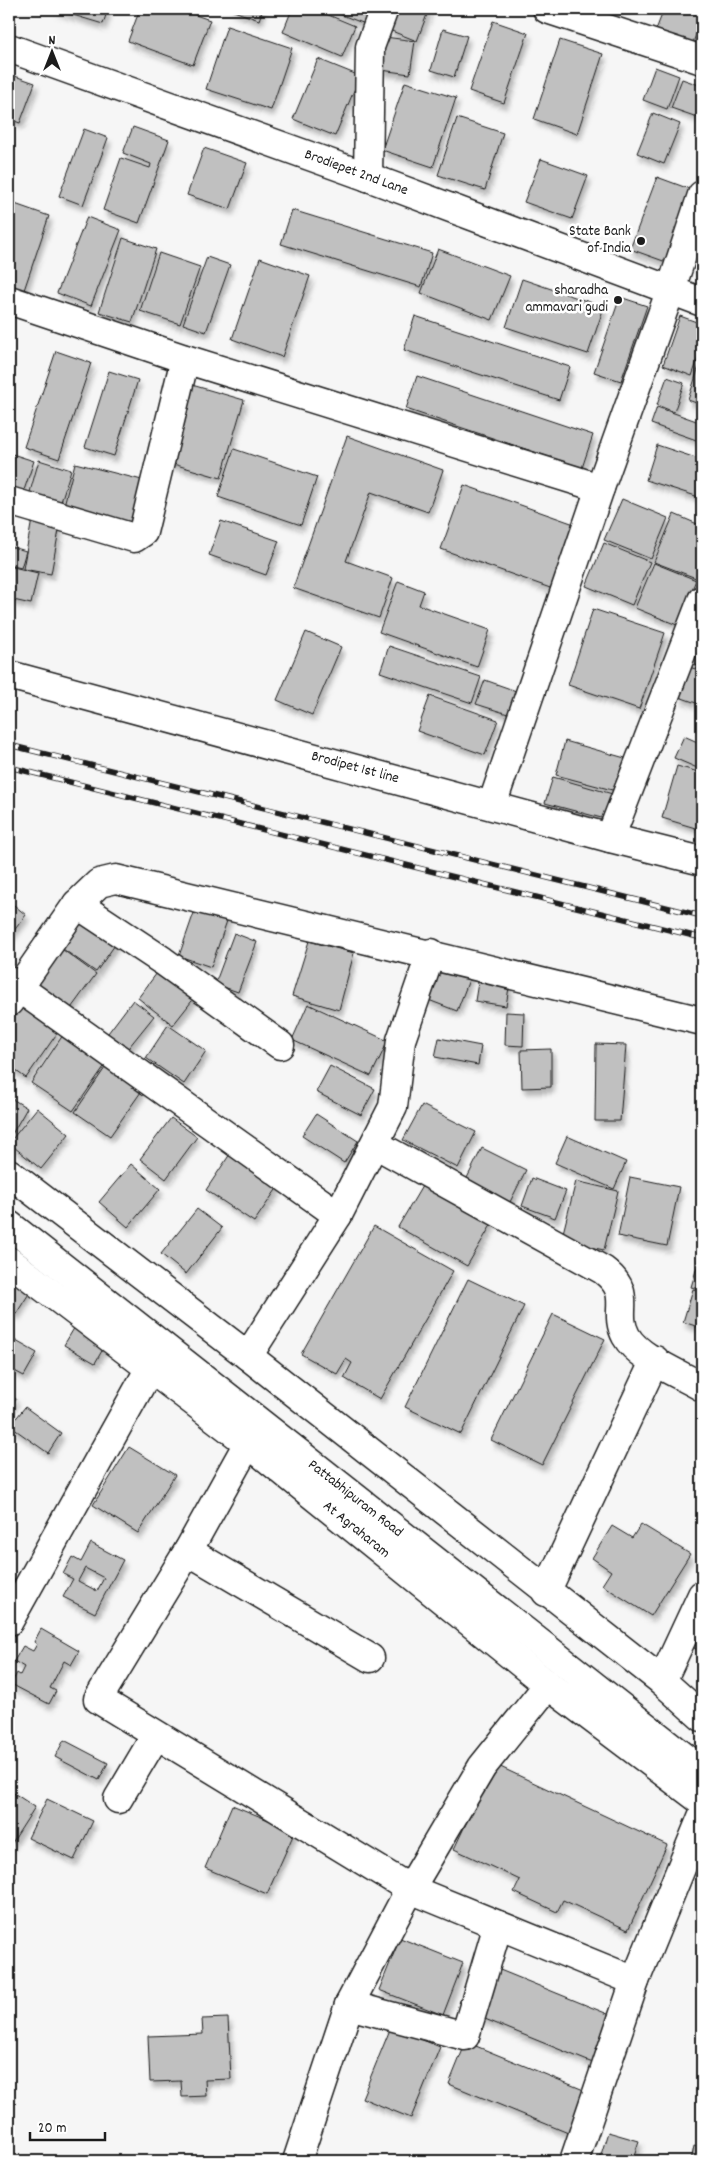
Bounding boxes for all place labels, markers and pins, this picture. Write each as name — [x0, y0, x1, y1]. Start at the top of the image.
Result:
place label: State Bank of India — [569, 221, 632, 260]
marker: State Bank of India — [635, 235, 647, 247]
place label: sharadha ammavari gudi — [525, 280, 609, 319]
marker: sharadha ammavari gudi — [612, 294, 624, 306]

